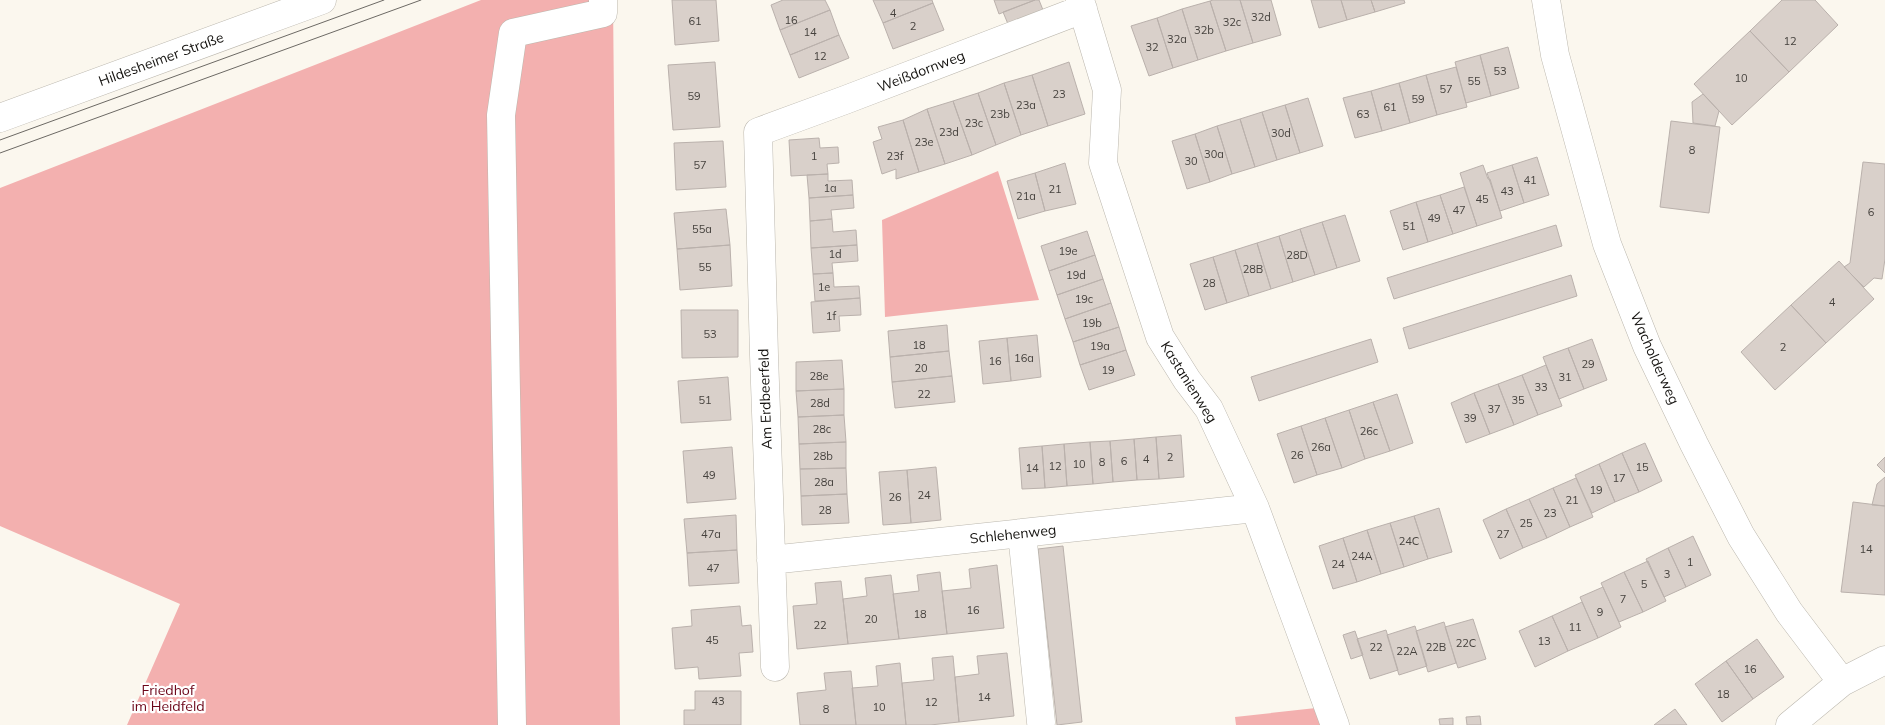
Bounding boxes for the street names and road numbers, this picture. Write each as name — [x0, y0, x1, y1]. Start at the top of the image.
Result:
street label: Hildesheimer Straße — [96, 28, 226, 90]
street label: Weißdornweg — [875, 46, 967, 96]
street label: Wacholderweg — [1627, 309, 1683, 407]
street label: Kastanienweg — [1157, 338, 1221, 426]
street label: Am Erdbeerfeld — [754, 348, 776, 450]
street label: Schlehenweg — [969, 521, 1057, 547]

